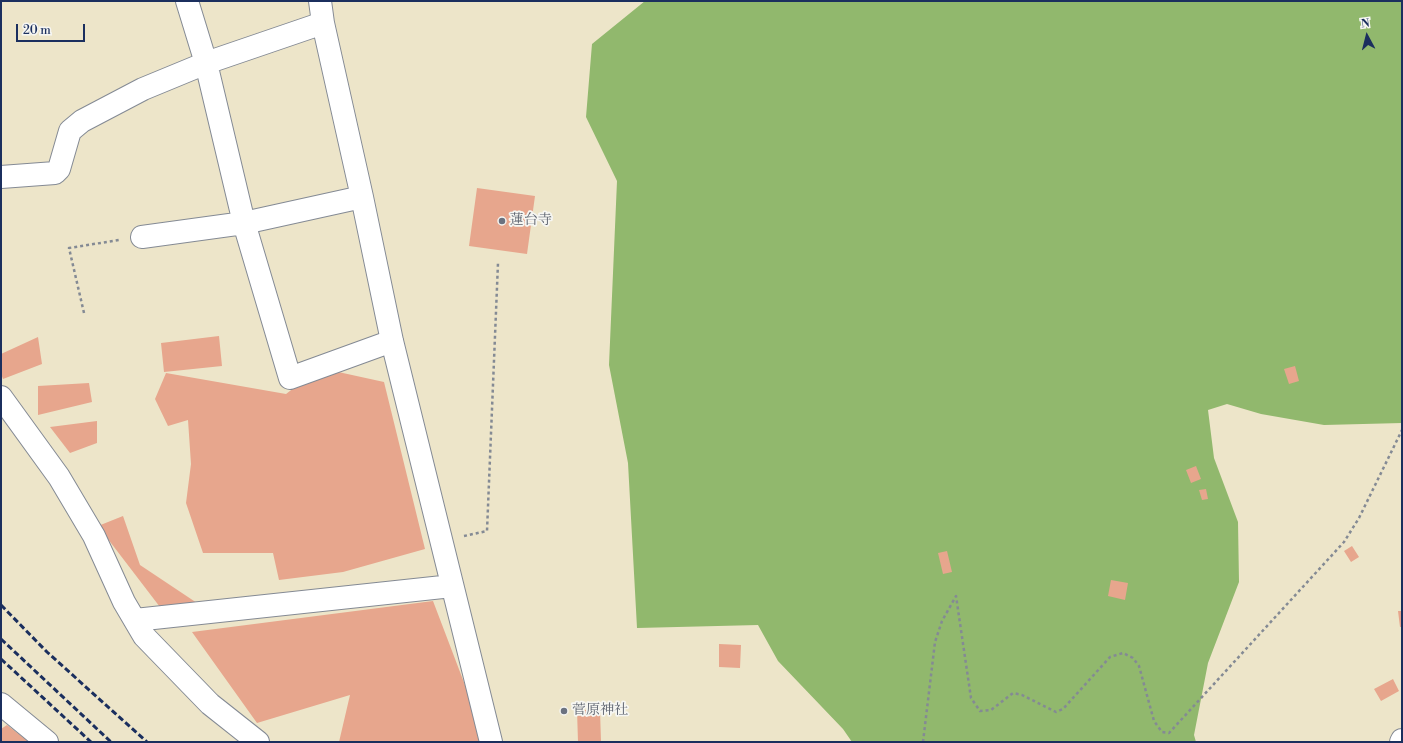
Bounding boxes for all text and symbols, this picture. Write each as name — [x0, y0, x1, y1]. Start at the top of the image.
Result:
scale bar — [18, 16, 87, 42]
north arrow — [1347, 16, 1387, 56]
text: N — [1360, 17, 1371, 32]
text: 20 m — [23, 23, 51, 38]
place label: 蓮台寺 — [510, 213, 552, 229]
marker: 蓮台寺 — [497, 216, 507, 226]
place label: 菅原神社 — [572, 703, 628, 719]
marker: 菅原神社 — [559, 706, 569, 716]

